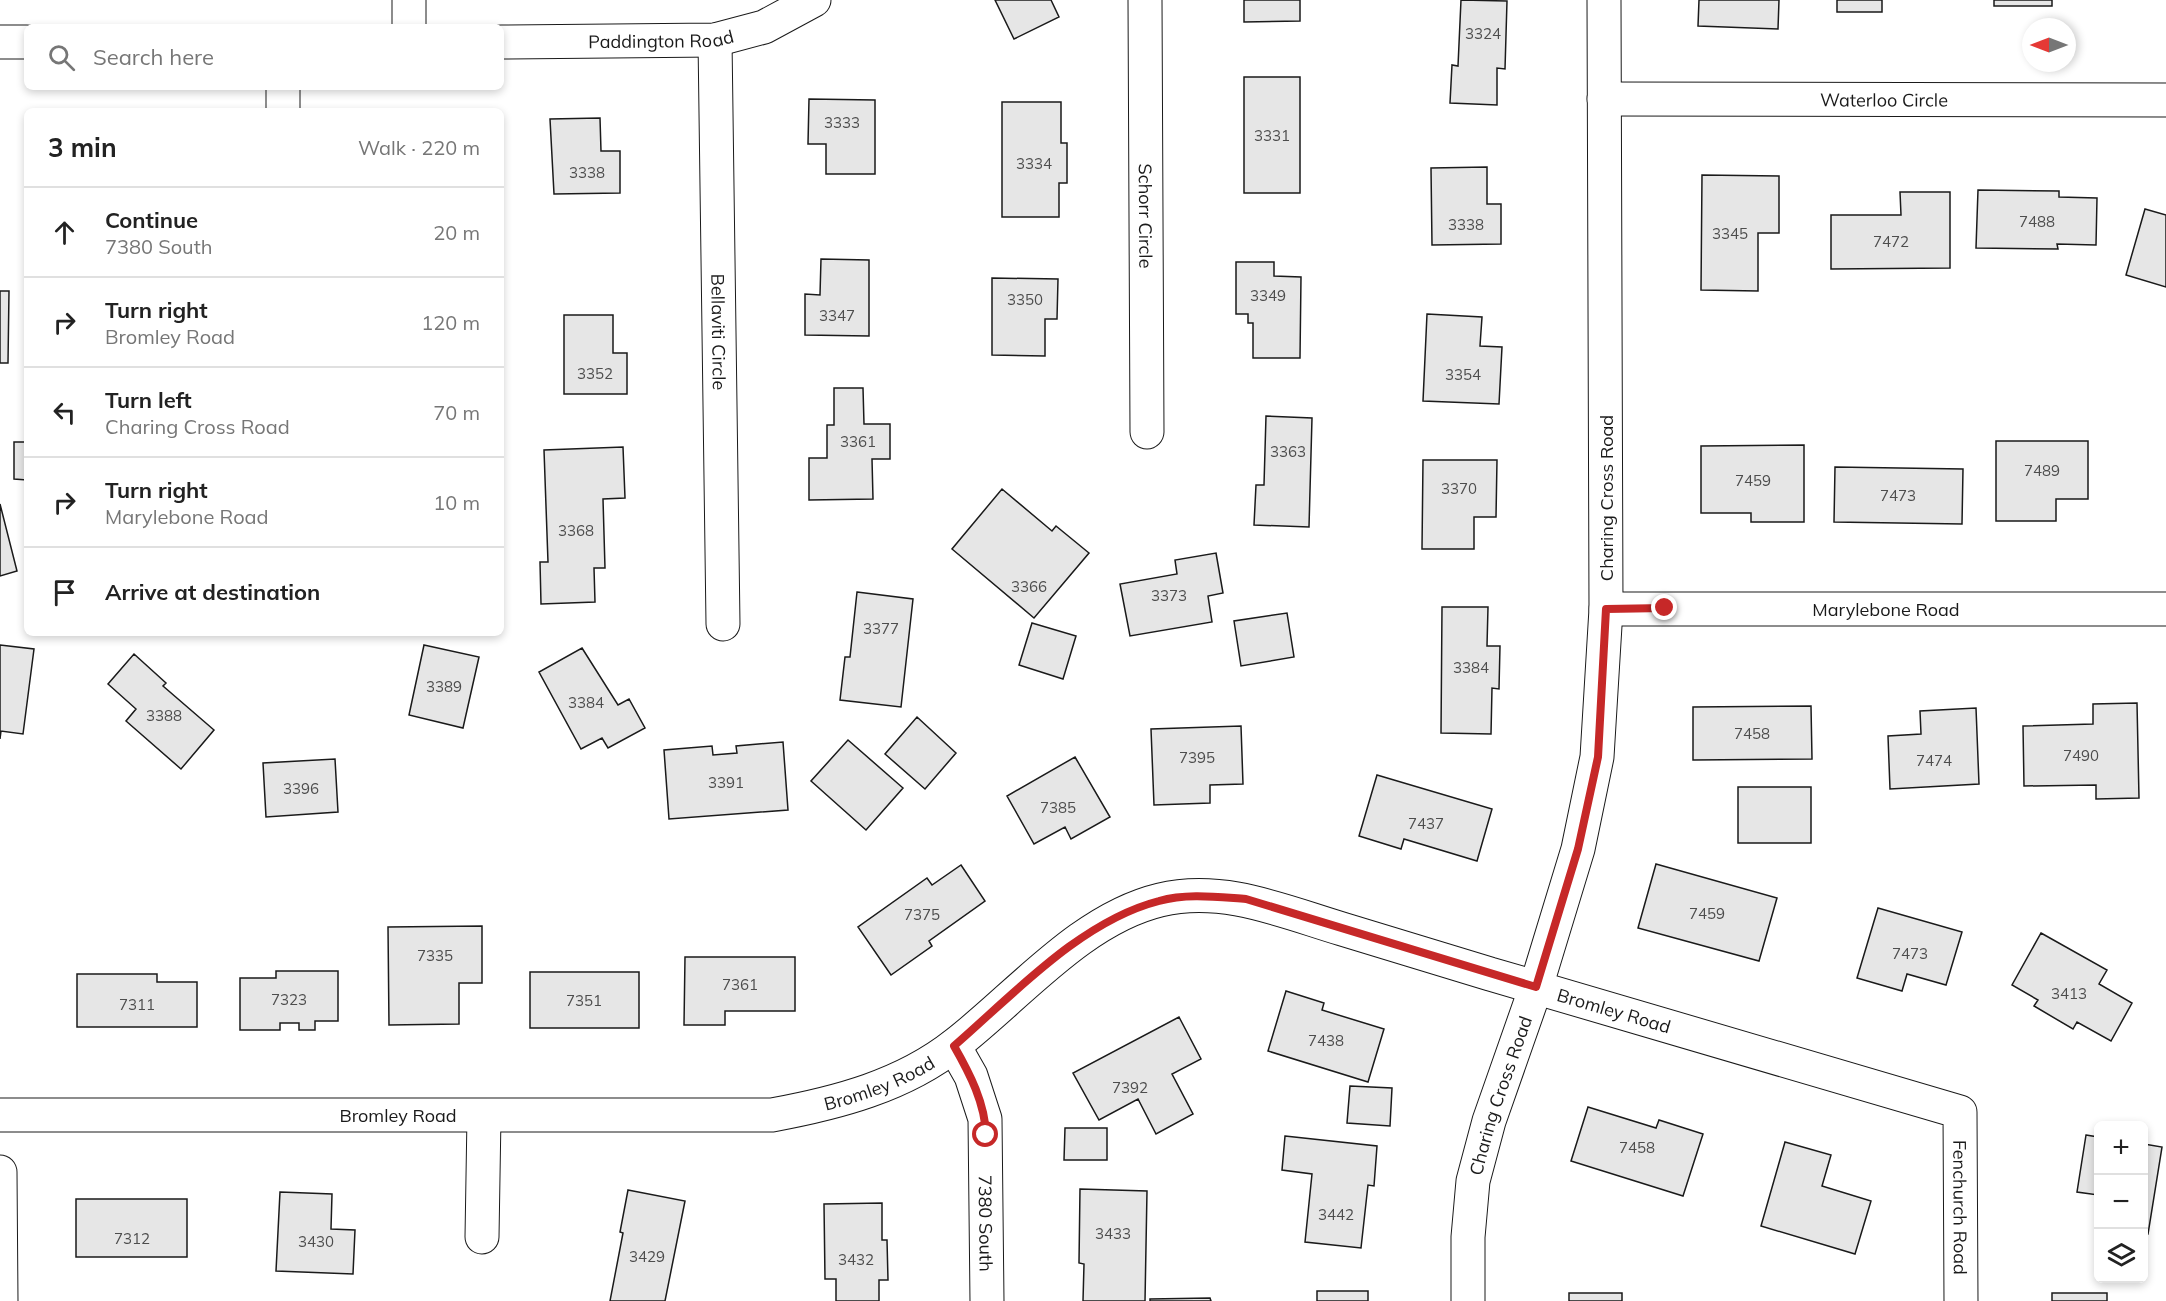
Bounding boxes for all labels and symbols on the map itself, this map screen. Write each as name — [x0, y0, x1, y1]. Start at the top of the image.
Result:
north arrow — [2022, 18, 2076, 72]
street label: Paddington Road — [588, 24, 736, 53]
house number: 3324 — [1465, 24, 1501, 43]
street label: Waterloo Circle — [1820, 88, 1948, 111]
house number: 3333 — [824, 113, 860, 132]
house number: 3331 — [1254, 126, 1290, 145]
house number: 3334 — [1016, 154, 1052, 173]
house number: 3338 — [569, 163, 605, 182]
street label: Schorr Circle — [1134, 164, 1158, 268]
house number: 7488 — [2019, 212, 2055, 231]
house number: 3338 — [1448, 215, 1484, 234]
house number: 3345 — [1712, 224, 1748, 243]
house number: 7472 — [1873, 232, 1909, 251]
street label: Bellaviti Circle — [707, 274, 731, 390]
house number: 3349 — [1250, 286, 1286, 305]
house number: 3350 — [1007, 290, 1043, 309]
house number: 3347 — [819, 306, 855, 325]
house number: 3352 — [577, 364, 613, 383]
house number: 3354 — [1445, 365, 1481, 384]
street label: Charing Cross Road — [1595, 415, 1618, 581]
house number: 3361 — [840, 432, 876, 451]
house number: 3363 — [1270, 442, 1306, 461]
house number: 7489 — [2024, 461, 2060, 480]
house number: 7459 — [1735, 471, 1771, 490]
house number: 3370 — [1441, 479, 1477, 498]
house number: 7473 — [1880, 486, 1916, 505]
house number: 3368 — [558, 521, 594, 540]
house number: 3366 — [1011, 577, 1047, 596]
house number: 3373 — [1151, 586, 1187, 605]
route end — [1651, 594, 1677, 620]
street label: Marylebone Road — [1812, 598, 1960, 621]
house number: 3377 — [863, 619, 899, 638]
house number: 3384 — [1453, 658, 1489, 677]
house number: 3389 — [426, 677, 462, 696]
house number: 3384 — [568, 693, 604, 712]
house number: 3388 — [146, 706, 182, 725]
house number: 7458 — [1734, 724, 1770, 743]
house number: 7490 — [2063, 746, 2099, 765]
house number: 7395 — [1179, 748, 1215, 767]
house number: 7474 — [1916, 751, 1952, 770]
house number: 3391 — [708, 773, 744, 792]
house number: 3396 — [283, 779, 319, 798]
house number: 7385 — [1040, 798, 1076, 817]
house number: 7437 — [1408, 814, 1444, 833]
house number: 7459 — [1689, 904, 1725, 923]
house number: 7375 — [904, 905, 940, 924]
house number: 7473 — [1892, 944, 1928, 963]
house number: 7335 — [417, 946, 453, 965]
house number: 7361 — [722, 975, 758, 994]
street label: Bromley Road — [1555, 983, 1674, 1038]
house number: 3413 — [2051, 984, 2087, 1003]
house number: 7323 — [271, 990, 307, 1009]
house number: 7351 — [566, 991, 602, 1010]
house number: 7311 — [119, 995, 155, 1014]
street label: Charing Cross Road — [1464, 1013, 1537, 1178]
house number: 7438 — [1308, 1031, 1344, 1050]
street label: Bromley Road — [821, 1051, 938, 1115]
house number: 7392 — [1112, 1078, 1148, 1097]
street label: Bromley Road — [339, 1104, 457, 1127]
route start — [972, 1121, 998, 1147]
house number: 7458 — [1619, 1138, 1655, 1157]
street label: Fenchurch Road — [1949, 1140, 1972, 1275]
street label: 7380 South — [974, 1175, 998, 1272]
house number: 3442 — [1318, 1205, 1354, 1224]
house number: 3433 — [1095, 1224, 1131, 1243]
house number: 7312 — [114, 1229, 150, 1248]
house number: 3430 — [298, 1232, 334, 1251]
house number: 3429 — [629, 1247, 665, 1266]
house number: 3432 — [838, 1250, 874, 1269]

